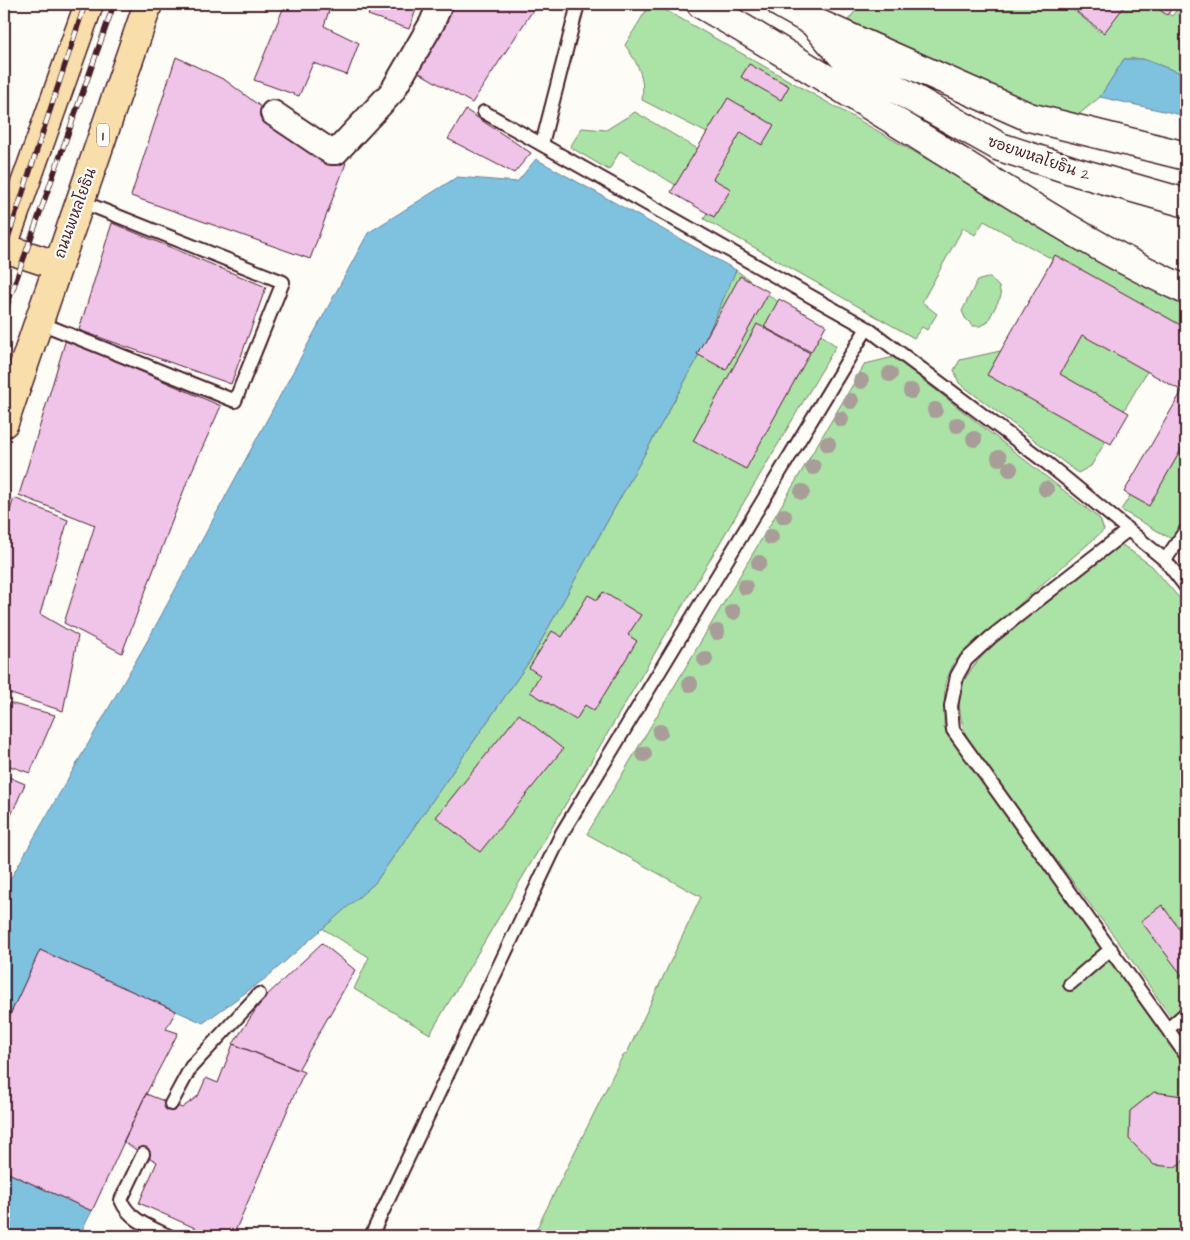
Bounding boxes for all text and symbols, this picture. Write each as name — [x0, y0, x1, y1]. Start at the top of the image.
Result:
road number: 1 — [97, 124, 109, 146]
street label: ซอยพหลโยธิน 2 — [985, 131, 1093, 186]
street label: ถนนพหลโยธิน — [49, 165, 102, 261]

